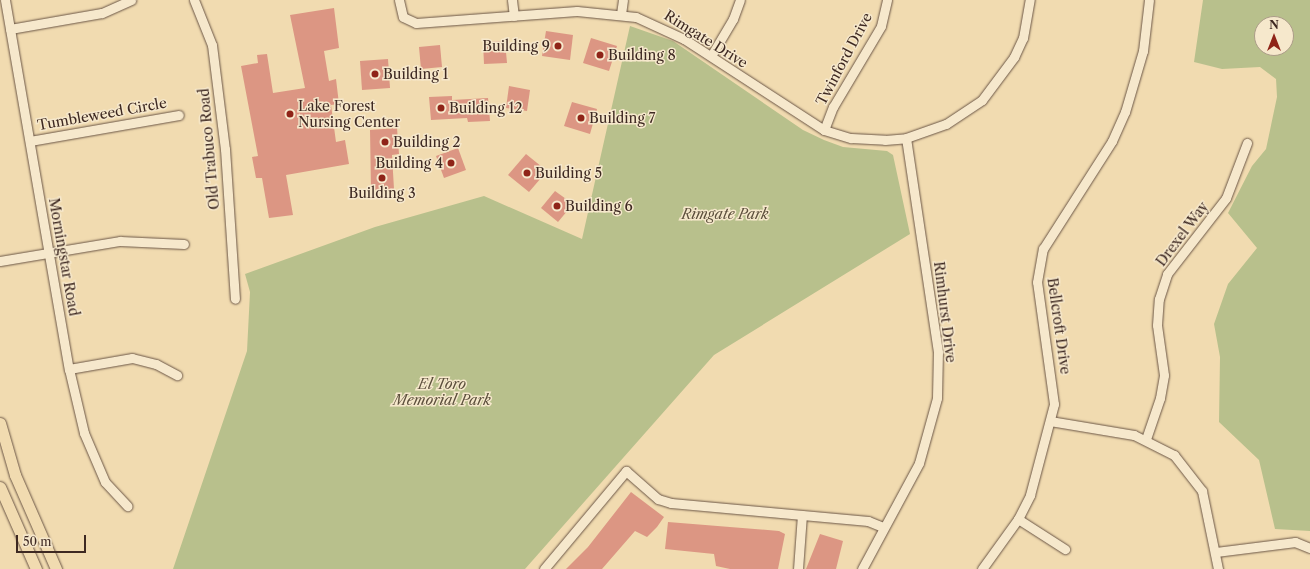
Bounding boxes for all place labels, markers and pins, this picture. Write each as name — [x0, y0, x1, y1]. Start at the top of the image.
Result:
place label: Building 9 — [482, 38, 550, 54]
marker: Building 9 — [553, 41, 563, 51]
place label: Building 8 — [608, 47, 676, 63]
marker: Building 8 — [595, 50, 605, 60]
place label: Building 1 — [383, 66, 448, 82]
marker: Building 1 — [370, 69, 380, 79]
place label: Lake Forest Nursing Center — [298, 98, 400, 130]
place label: Building 12 — [449, 100, 522, 116]
marker: Building 12 — [436, 103, 446, 113]
marker: Lake Forest Nursing Center — [285, 109, 295, 119]
place label: Building 7 — [589, 110, 655, 126]
marker: Building 7 — [576, 113, 586, 123]
place label: Building 2 — [393, 134, 461, 150]
marker: Building 2 — [380, 137, 390, 147]
place label: Building 4 — [375, 155, 443, 171]
marker: Building 4 — [446, 158, 456, 168]
place label: Building 5 — [535, 165, 602, 181]
marker: Building 5 — [522, 168, 532, 178]
marker: Building 3 — [377, 173, 387, 183]
place label: Building 3 — [348, 185, 416, 201]
place label: Building 6 — [565, 198, 633, 214]
marker: Building 6 — [552, 201, 562, 211]

